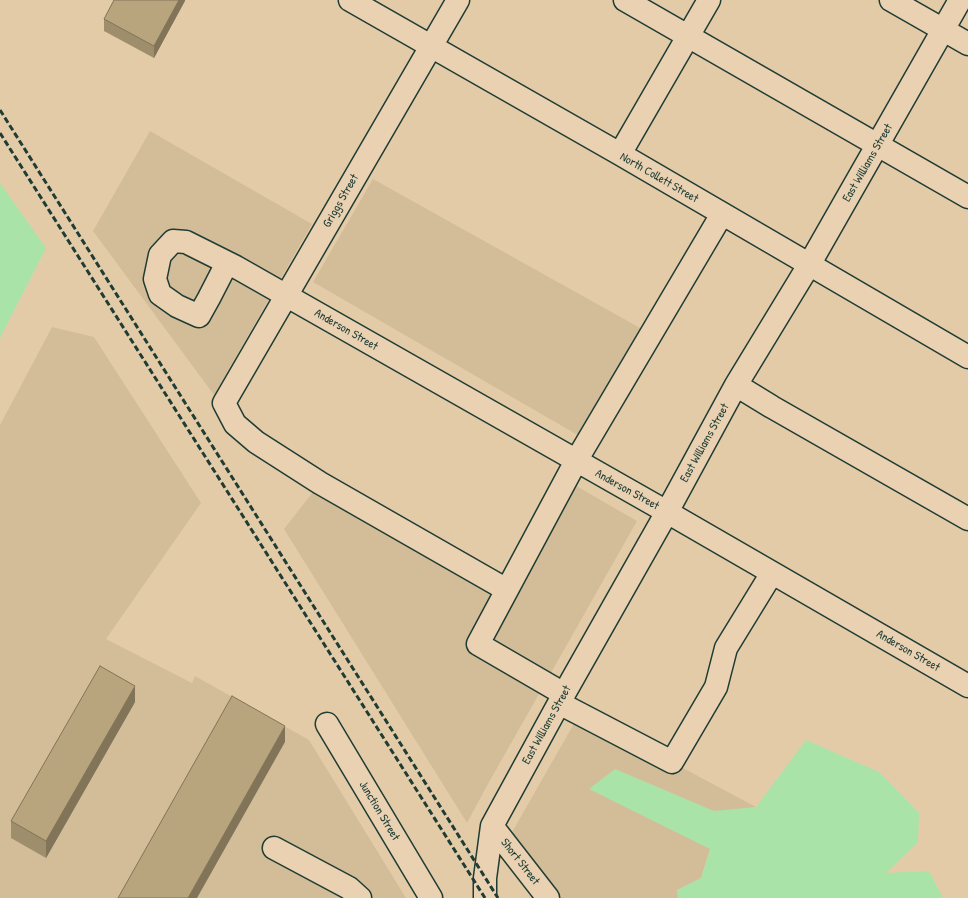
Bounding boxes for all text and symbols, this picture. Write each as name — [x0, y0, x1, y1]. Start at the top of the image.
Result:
street label: East Williams Street — [840, 121, 896, 205]
street label: North Collett Street — [617, 150, 701, 206]
street label: Griggs Street — [320, 172, 362, 230]
street label: Anderson Street — [312, 306, 380, 354]
street label: East Williams Street — [677, 401, 733, 485]
street label: Anderson Street — [592, 467, 662, 513]
street label: Anderson Street — [874, 627, 942, 675]
street label: East Williams Street — [519, 683, 575, 767]
street label: Junction Street — [356, 779, 402, 843]
street label: Short Street — [497, 836, 543, 888]

